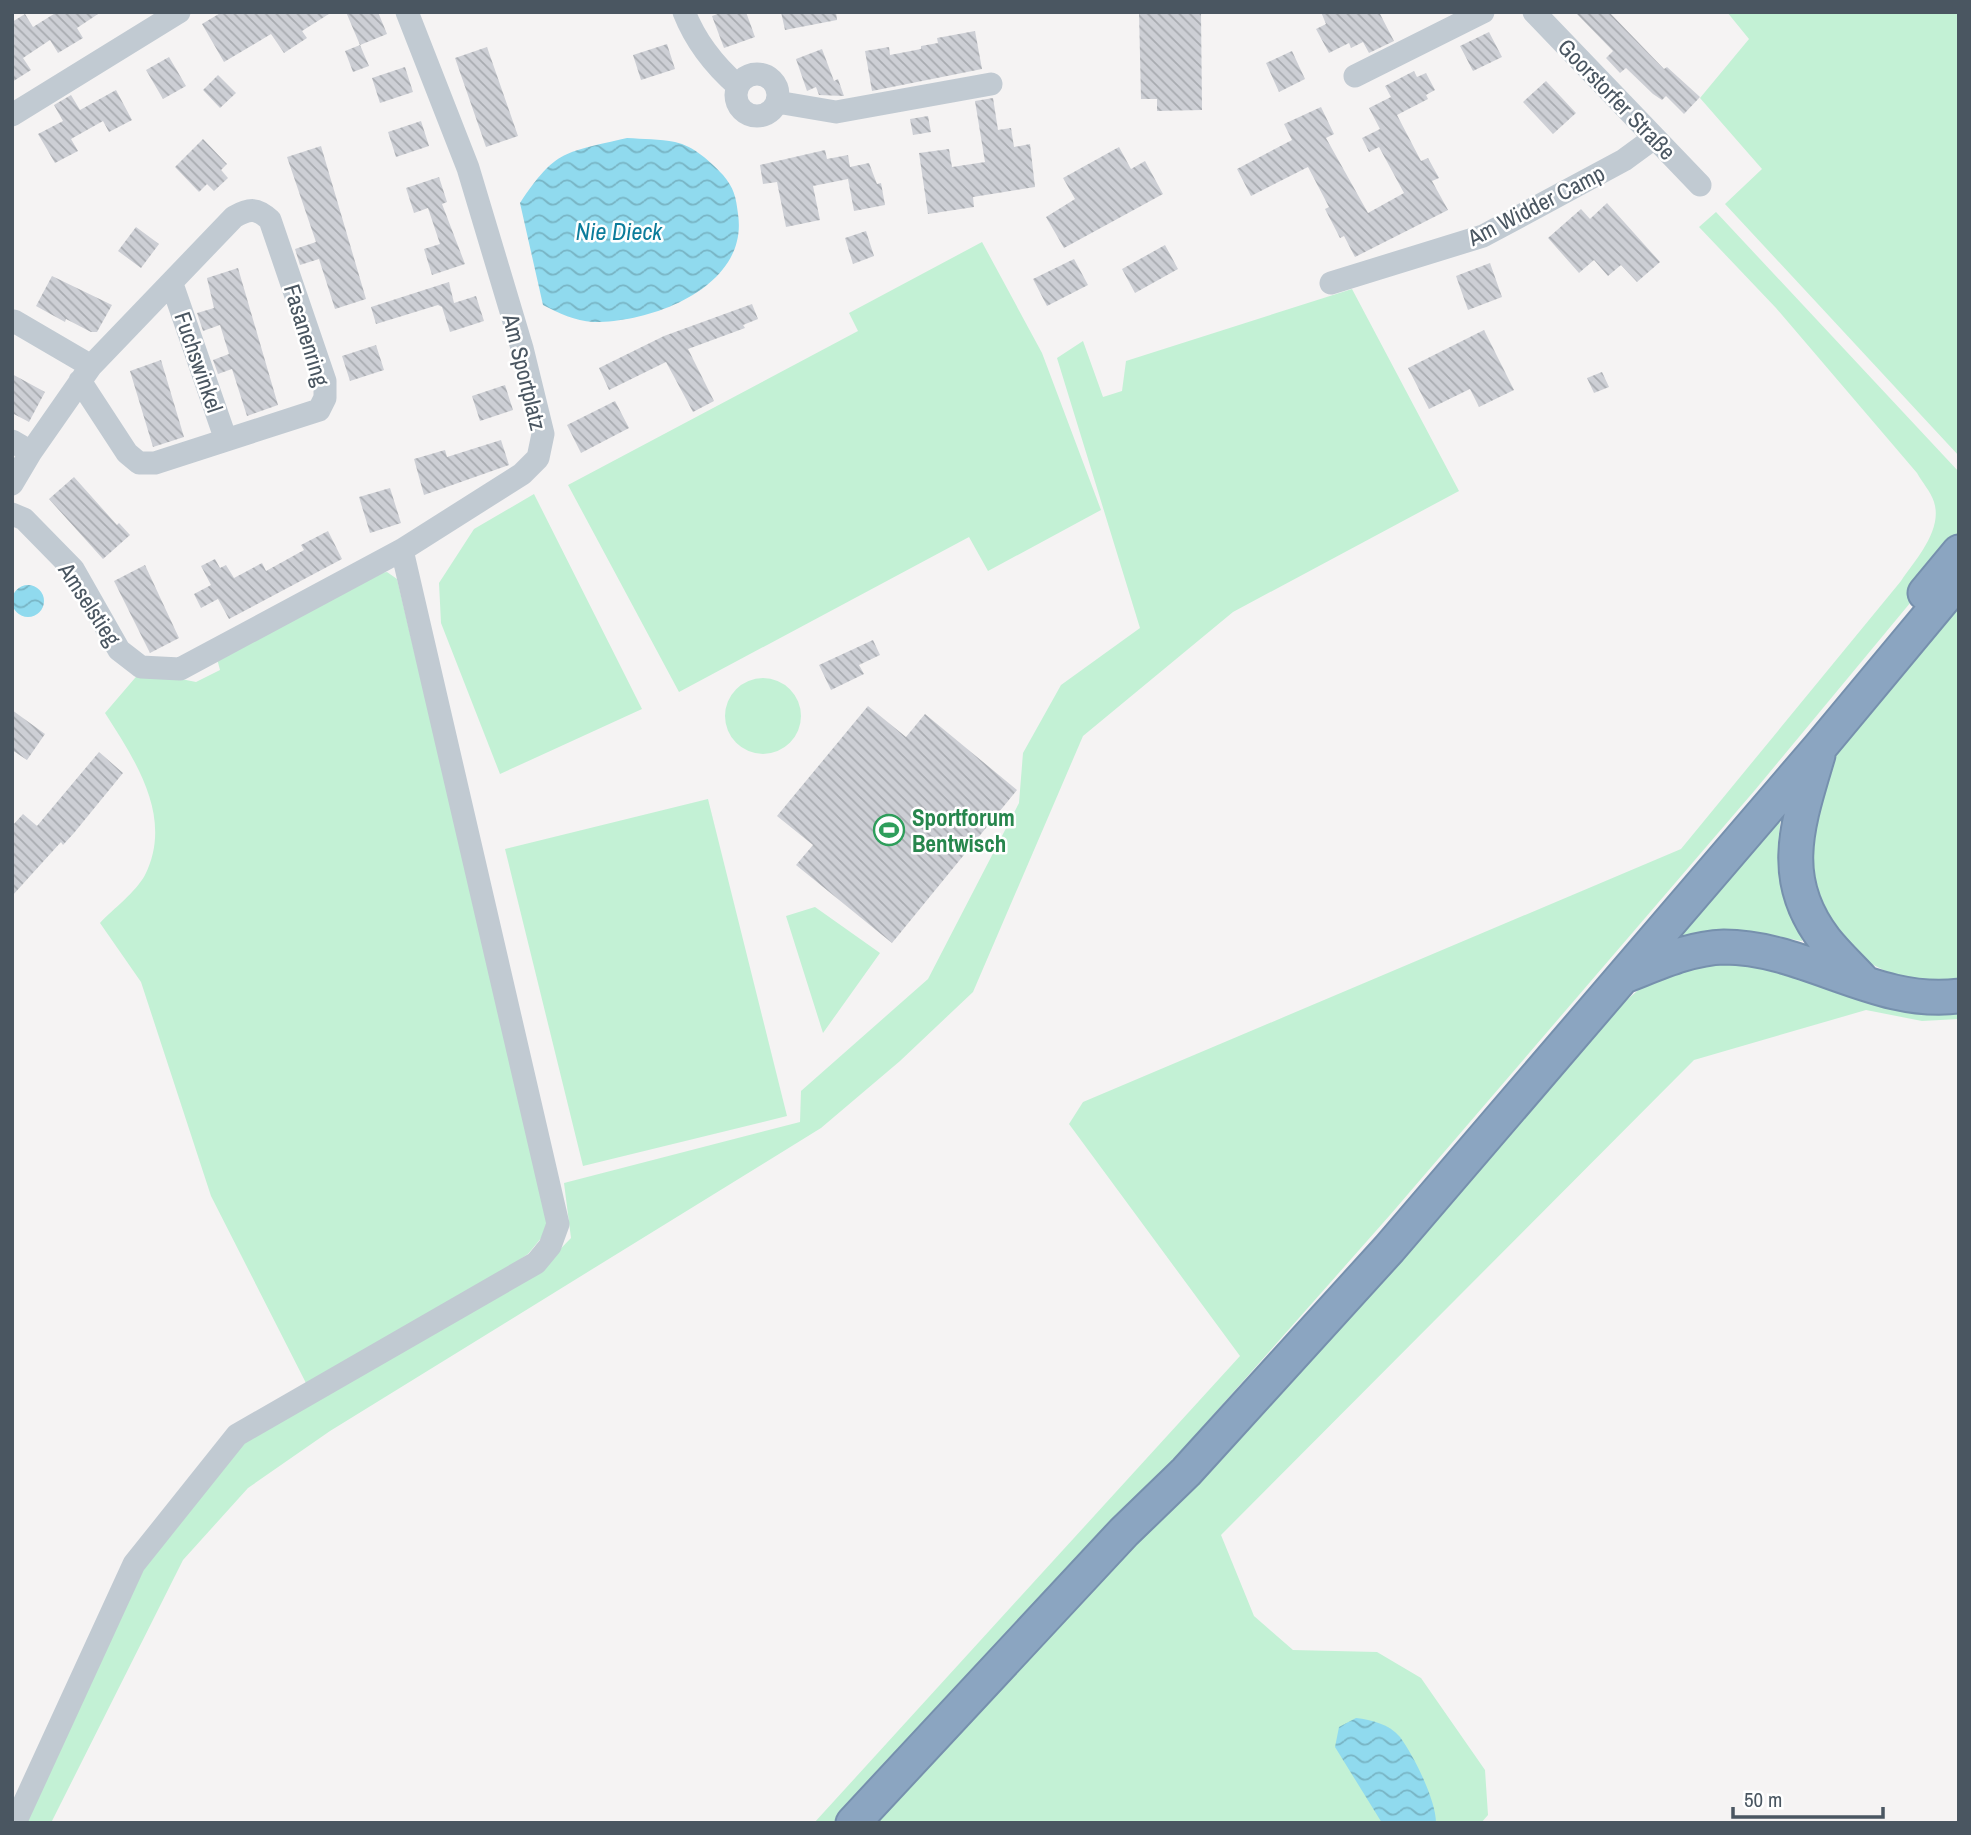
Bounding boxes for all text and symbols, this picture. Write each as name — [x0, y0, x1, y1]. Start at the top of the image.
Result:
street label: Goorstorfer Straße — [1551, 32, 1683, 166]
street label: Am Widder Camp — [1461, 157, 1610, 253]
water label: Nie Dieck — [576, 215, 663, 247]
street label: Fasanenring — [277, 280, 337, 390]
street label: Fuchswinkel — [167, 307, 231, 417]
street label: Am Sportplatz — [495, 310, 554, 433]
street label: Amselstieg — [51, 556, 129, 652]
place label: Sportforum Bentwisch — [912, 802, 1015, 859]
sports icon: Sportforum Bentwisch — [872, 813, 906, 847]
scale bar — [1733, 1776, 1884, 1820]
text: 50 m — [1744, 1785, 1782, 1814]

